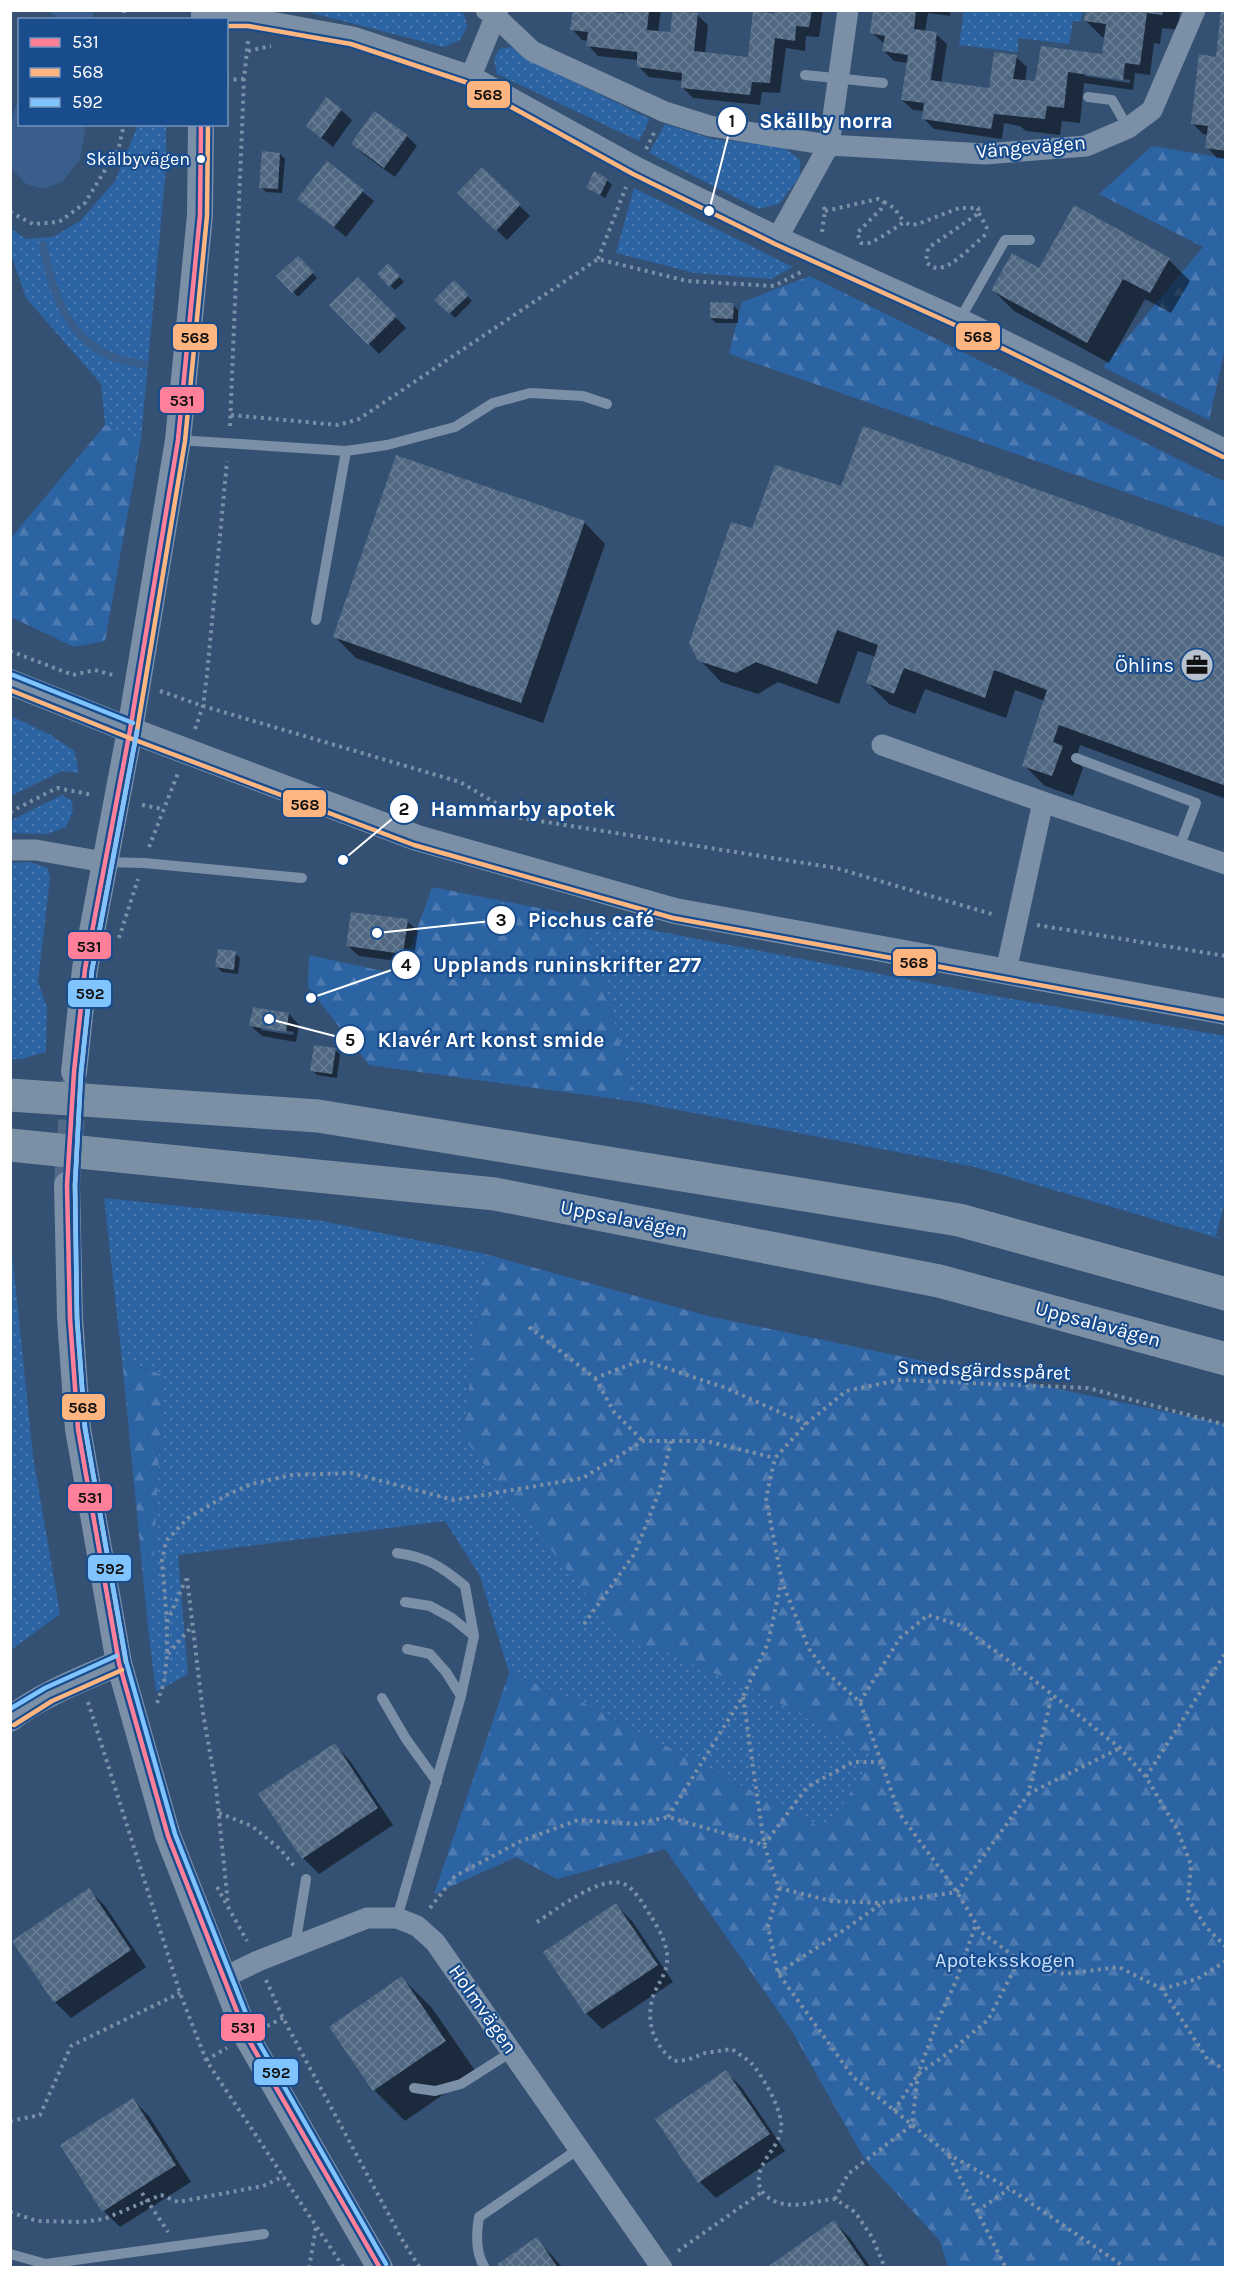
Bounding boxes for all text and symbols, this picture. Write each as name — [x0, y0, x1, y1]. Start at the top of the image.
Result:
legend — [18, 18, 228, 126]
text: 531 — [72, 31, 99, 53]
text: 568 — [72, 61, 104, 83]
line badge: 568 — [466, 80, 511, 109]
text: 568 — [473, 85, 503, 104]
text: 592 — [72, 91, 103, 113]
callout: Skällby norra — [717, 101, 905, 140]
text: Skällby norra — [759, 109, 893, 133]
text: 1 — [729, 110, 735, 132]
street label: Vängevägen — [975, 131, 1087, 163]
place label: Skälbyvägen — [86, 148, 190, 170]
marker: Skälbyvägen — [195, 153, 207, 165]
line badge: 568 — [955, 322, 1001, 351]
line badge: 568 — [172, 323, 218, 351]
text: 568 — [963, 327, 993, 346]
text: 568 — [180, 328, 210, 347]
line badge: 531 — [159, 386, 205, 414]
text: 531 — [170, 391, 194, 410]
office icon: Öhlins — [1179, 647, 1215, 683]
place label: Öhlins — [1115, 654, 1174, 677]
line badge: 568 — [282, 789, 327, 818]
callout: Hammarby apotek — [389, 790, 628, 829]
text: 568 — [290, 795, 320, 814]
text: Hammarby apotek — [430, 797, 616, 821]
text: 2 — [399, 798, 409, 820]
callout: Picchus café — [486, 900, 666, 939]
text: Picchus café — [528, 908, 654, 932]
text: 3 — [495, 909, 507, 931]
line badge: 531 — [67, 931, 112, 960]
text: 531 — [77, 937, 101, 956]
callout: Upplands runinskrifter 277 — [391, 945, 713, 984]
line badge: 568 — [892, 948, 937, 977]
text: Upplands runinskrifter 277 — [433, 953, 702, 977]
text: 568 — [899, 953, 929, 972]
text: 4 — [401, 954, 412, 976]
line badge: 592 — [67, 979, 112, 1008]
text: 592 — [76, 984, 104, 1003]
callout: Klavér Art konst smide — [335, 1021, 616, 1060]
text: Klavér Art konst smide — [378, 1028, 604, 1052]
text: 5 — [345, 1029, 355, 1051]
street label: Uppsalavägen — [558, 1195, 690, 1243]
street label: Uppsalavägen — [1033, 1296, 1163, 1352]
street label: Smedsgärdsspåret — [897, 1355, 1072, 1385]
line badge: 568 — [61, 1393, 106, 1421]
text: 568 — [68, 1398, 98, 1417]
line badge: 531 — [67, 1483, 113, 1512]
text: 531 — [78, 1488, 102, 1507]
line badge: 592 — [87, 1554, 132, 1582]
text: 592 — [96, 1559, 124, 1578]
park label: Apoteksskogen — [935, 1949, 1075, 1972]
street label: Holmvägen — [444, 1960, 522, 2058]
line badge: 531 — [220, 2013, 266, 2042]
text: 531 — [231, 2018, 255, 2037]
line badge: 592 — [253, 2058, 299, 2086]
text: 592 — [262, 2063, 290, 2082]

